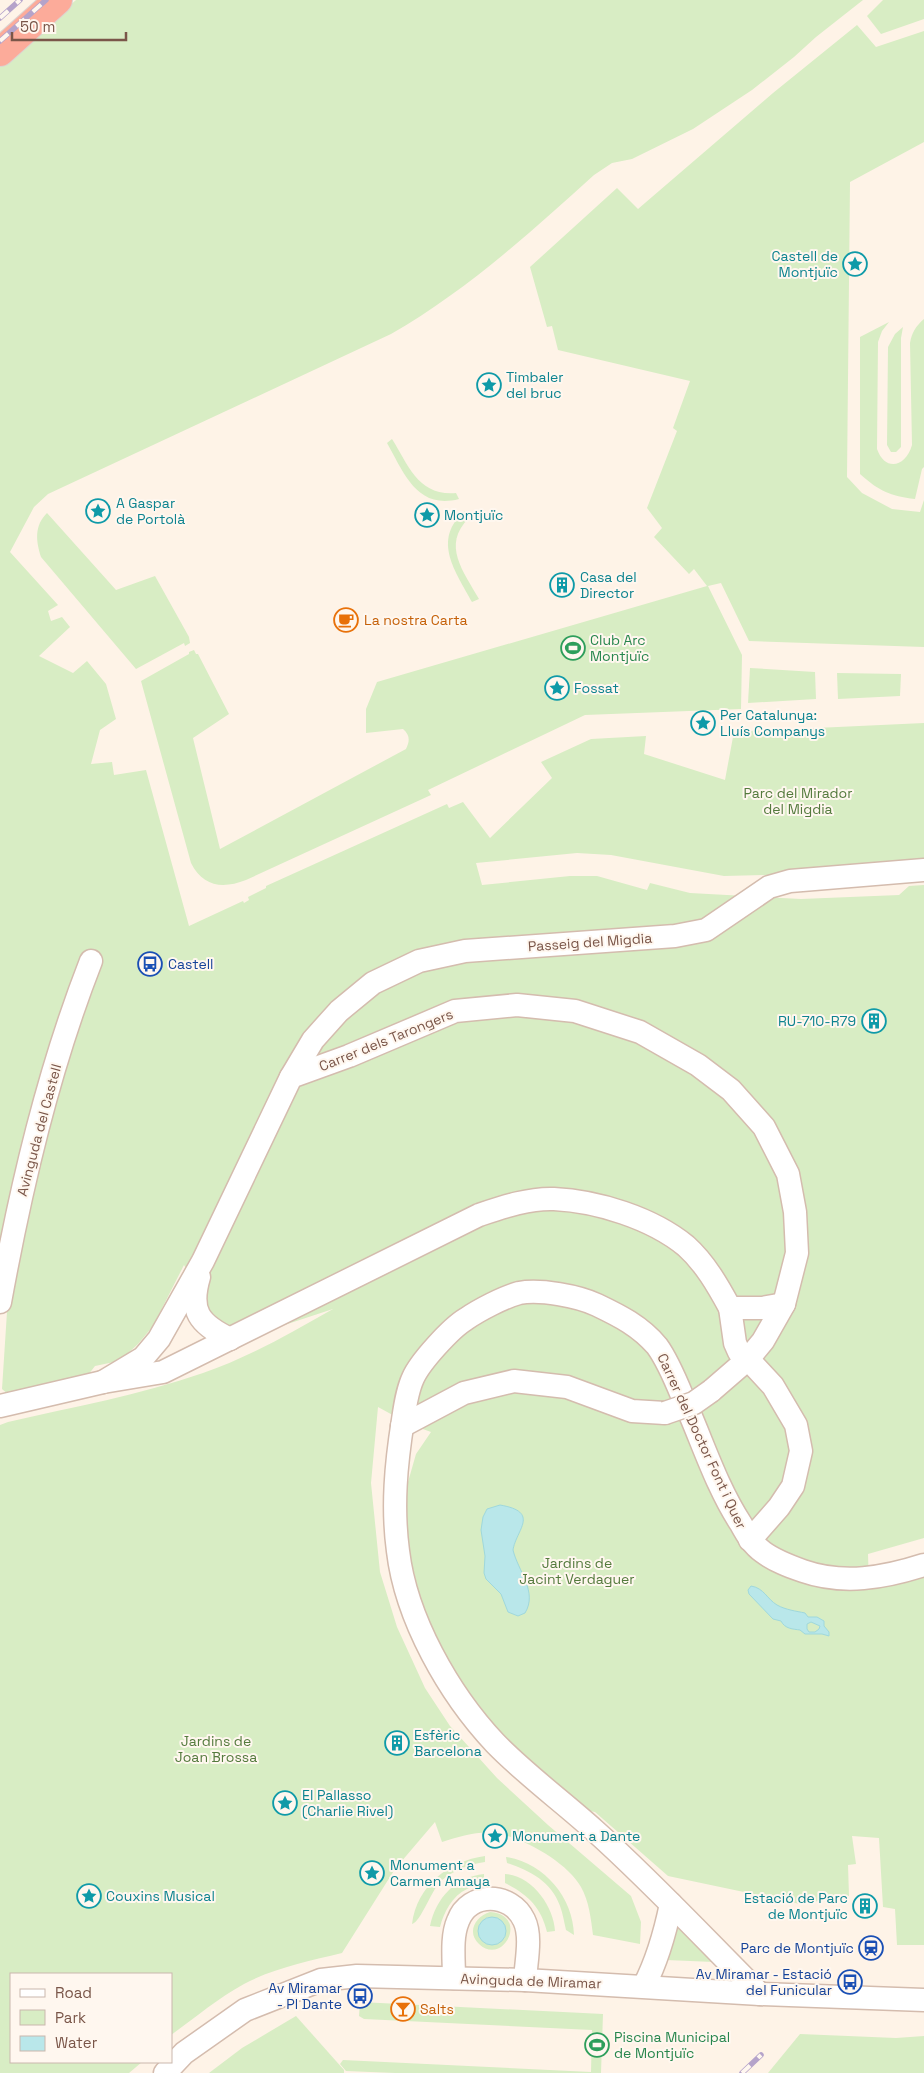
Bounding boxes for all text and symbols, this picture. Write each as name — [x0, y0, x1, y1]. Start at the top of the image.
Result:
scale bar — [12, 10, 126, 42]
text: 50 m — [20, 17, 55, 36]
place label: Castell de Montjuïc — [772, 247, 838, 281]
place icon: Castell de Montjuïc — [842, 251, 868, 277]
place label: Timbaler del bruc — [506, 368, 564, 402]
place icon: Timbaler del bruc — [476, 372, 502, 398]
place label: A Gaspar de Portolà — [116, 494, 185, 528]
place icon: A Gaspar de Portolà — [85, 498, 111, 524]
place icon: Montjuïc — [414, 502, 440, 528]
place label: Montjuïc — [444, 506, 503, 524]
place label: Casa del Director — [580, 568, 637, 602]
building icon: Casa del Director — [549, 572, 575, 598]
cafe icon: La nostra Carta — [333, 607, 359, 633]
place label: La nostra Carta — [364, 611, 468, 629]
place label: Club Arc Montjuïc — [590, 631, 649, 665]
sports icon: Club Arc Montjuïc — [560, 635, 586, 661]
place icon: Fossat — [544, 675, 570, 701]
place label: Fossat — [574, 679, 619, 697]
place label: Per Catalunya: Lluís Companys — [720, 706, 825, 740]
place icon: Per Catalunya: Lluís Companys — [690, 710, 716, 736]
park label: Parc del Mirador del Migdia — [743, 784, 853, 818]
street label: Passeig del Migdia — [527, 929, 653, 955]
bus stop icon: Castell — [137, 951, 163, 977]
place label: Castell — [168, 955, 214, 973]
street label: Carrer dels Tarongers — [316, 1005, 456, 1075]
building icon: RU-710-R79 — [861, 1008, 887, 1034]
place label: RU-710-R79 — [778, 1012, 856, 1030]
street label: Avinguda del Castell — [13, 1062, 65, 1198]
street label: Carrer del Doctor Font i Quer — [653, 1350, 751, 1532]
park label: Jardins de Jacint Verdaguer — [519, 1554, 635, 1588]
place label: Esfèric Barcelona — [414, 1726, 482, 1760]
building icon: Esfèric Barcelona — [384, 1730, 410, 1756]
park label: Jardins de Joan Brossa — [175, 1732, 257, 1766]
place label: El Pallasso (Charlie Rivel) — [302, 1786, 393, 1820]
place icon: El Pallasso (Charlie Rivel) — [272, 1790, 298, 1816]
place icon: Monument a Dante — [482, 1823, 508, 1849]
place label: Monument a Dante — [512, 1827, 640, 1845]
place label: Monument a Carmen Amaya — [390, 1856, 490, 1890]
place icon: Monument a Carmen Amaya — [359, 1860, 385, 1886]
place icon: Couxins Musical — [76, 1883, 102, 1909]
place label: Couxins Musical — [106, 1887, 215, 1905]
place label: Estació de Parc de Montjuïc — [744, 1889, 848, 1923]
building icon: Estació de Parc de Montjuïc — [852, 1893, 878, 1919]
station icon: Parc de Montjuïc — [858, 1935, 884, 1961]
place label: Parc de Montjuïc — [740, 1939, 854, 1957]
place label: Av Miramar - Estació del Funicular — [696, 1965, 832, 1999]
bus stop icon: Av Miramar - Estació del Funicular — [837, 1969, 863, 1995]
street label: Avinguda de Miramar — [460, 1970, 602, 1992]
legend — [10, 1973, 172, 2063]
place label: Av Miramar - Pl Dante — [268, 1979, 342, 2013]
text: Road — [55, 1983, 92, 2002]
bus stop icon: Av Miramar - Pl Dante — [347, 1983, 373, 2009]
bar icon: Salts — [390, 1996, 416, 2022]
place label: Salts — [420, 2000, 454, 2018]
text: Park — [55, 2008, 86, 2027]
place label: Piscina Municipal de Montjuïc — [614, 2028, 730, 2062]
sports icon: Piscina Municipal de Montjuïc — [584, 2032, 610, 2058]
text: Water — [55, 2033, 98, 2052]

